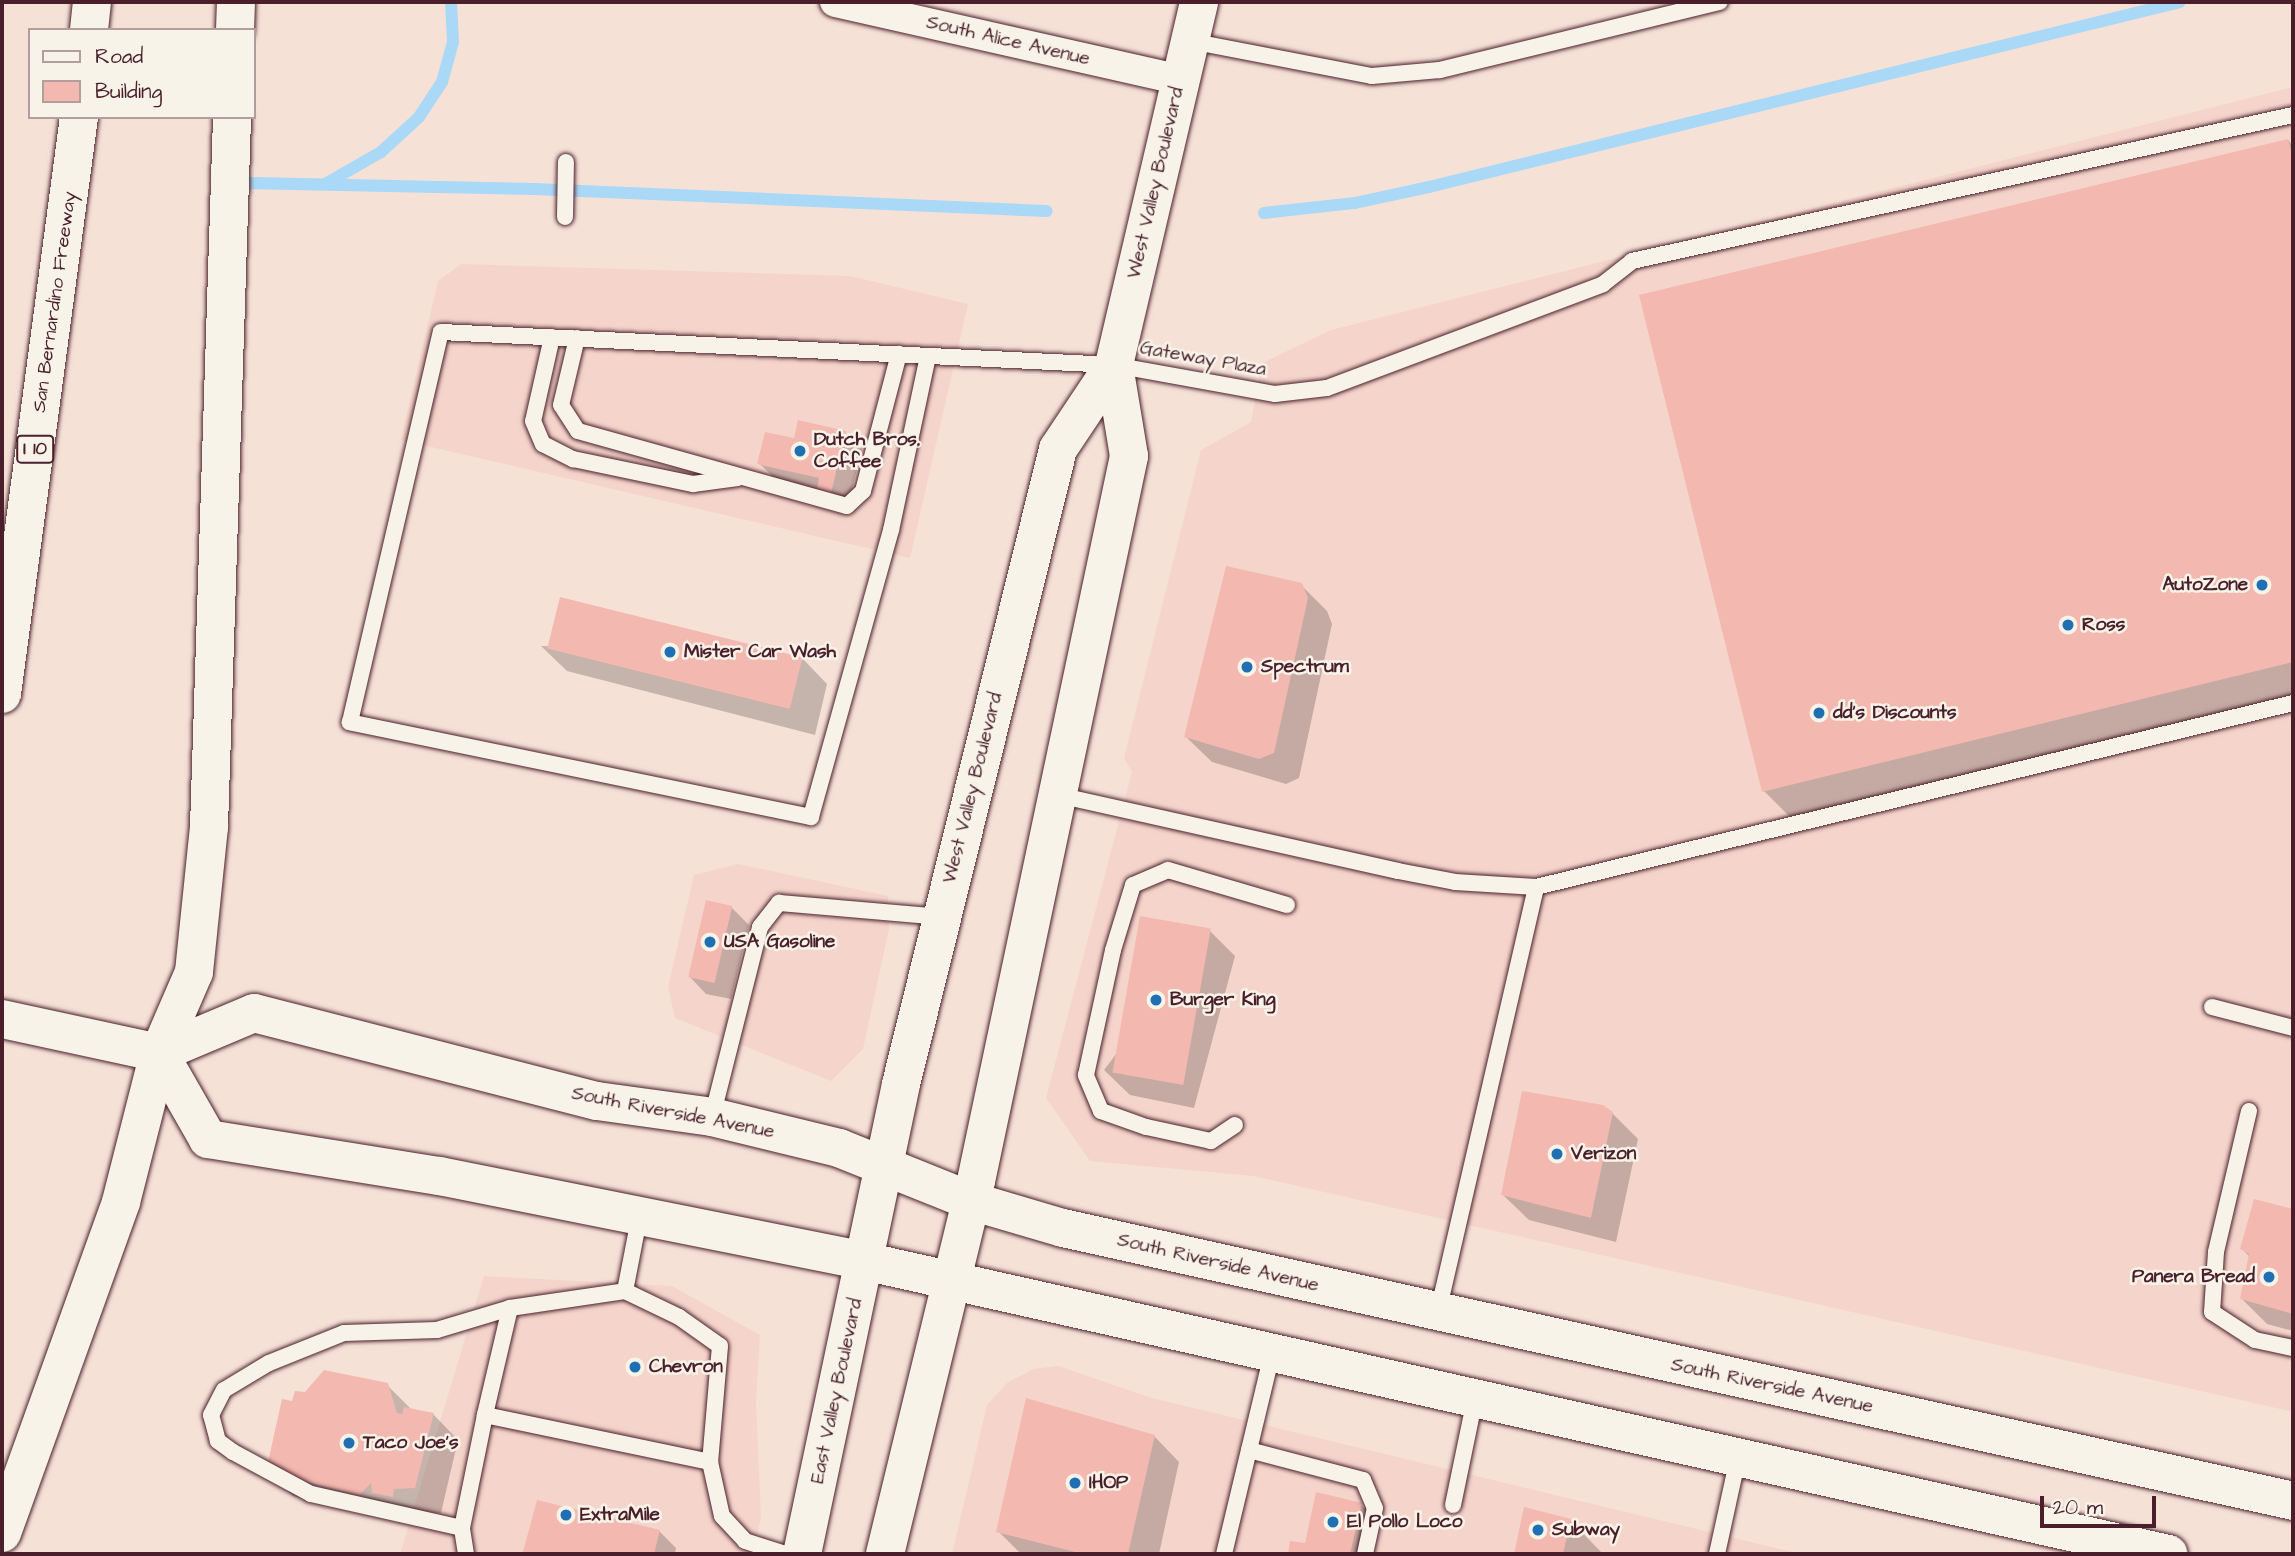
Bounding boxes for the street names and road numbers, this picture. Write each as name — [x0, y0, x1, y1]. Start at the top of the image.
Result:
street label: South Alice Avenue — [924, 11, 1092, 71]
street label: West Valley Boulevard — [1123, 85, 1189, 281]
street label: San Bernardino Freeway — [28, 190, 82, 414]
street label: Gateway Plaza — [1138, 337, 1268, 381]
road number: I 10 — [16, 434, 54, 463]
street label: West Valley Boulevard — [938, 690, 1008, 886]
street label: South Riverside Avenue — [570, 1082, 776, 1144]
street label: South Riverside Avenue — [1115, 1229, 1321, 1297]
street label: East Valley Boulevard — [806, 1296, 868, 1486]
street label: South Riverside Avenue — [1669, 1353, 1875, 1419]

